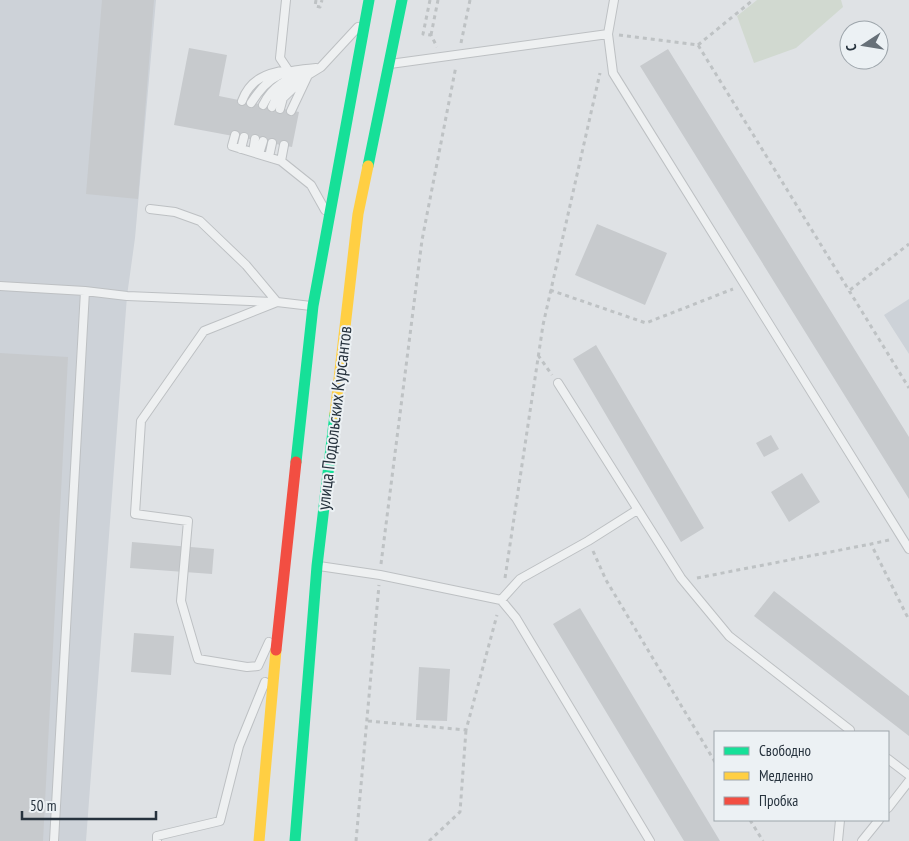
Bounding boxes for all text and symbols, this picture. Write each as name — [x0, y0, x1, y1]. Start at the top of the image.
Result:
north arrow — [839, 20, 889, 70]
text: С — [842, 42, 861, 53]
street label: улица Подольских Курсантов — [311, 325, 357, 511]
legend — [714, 731, 889, 821]
text: Свободно — [759, 741, 811, 760]
text: Медленно — [759, 766, 813, 785]
scale bar — [22, 788, 156, 820]
text: Пробка — [759, 791, 798, 810]
text: 50 m — [30, 796, 56, 815]

